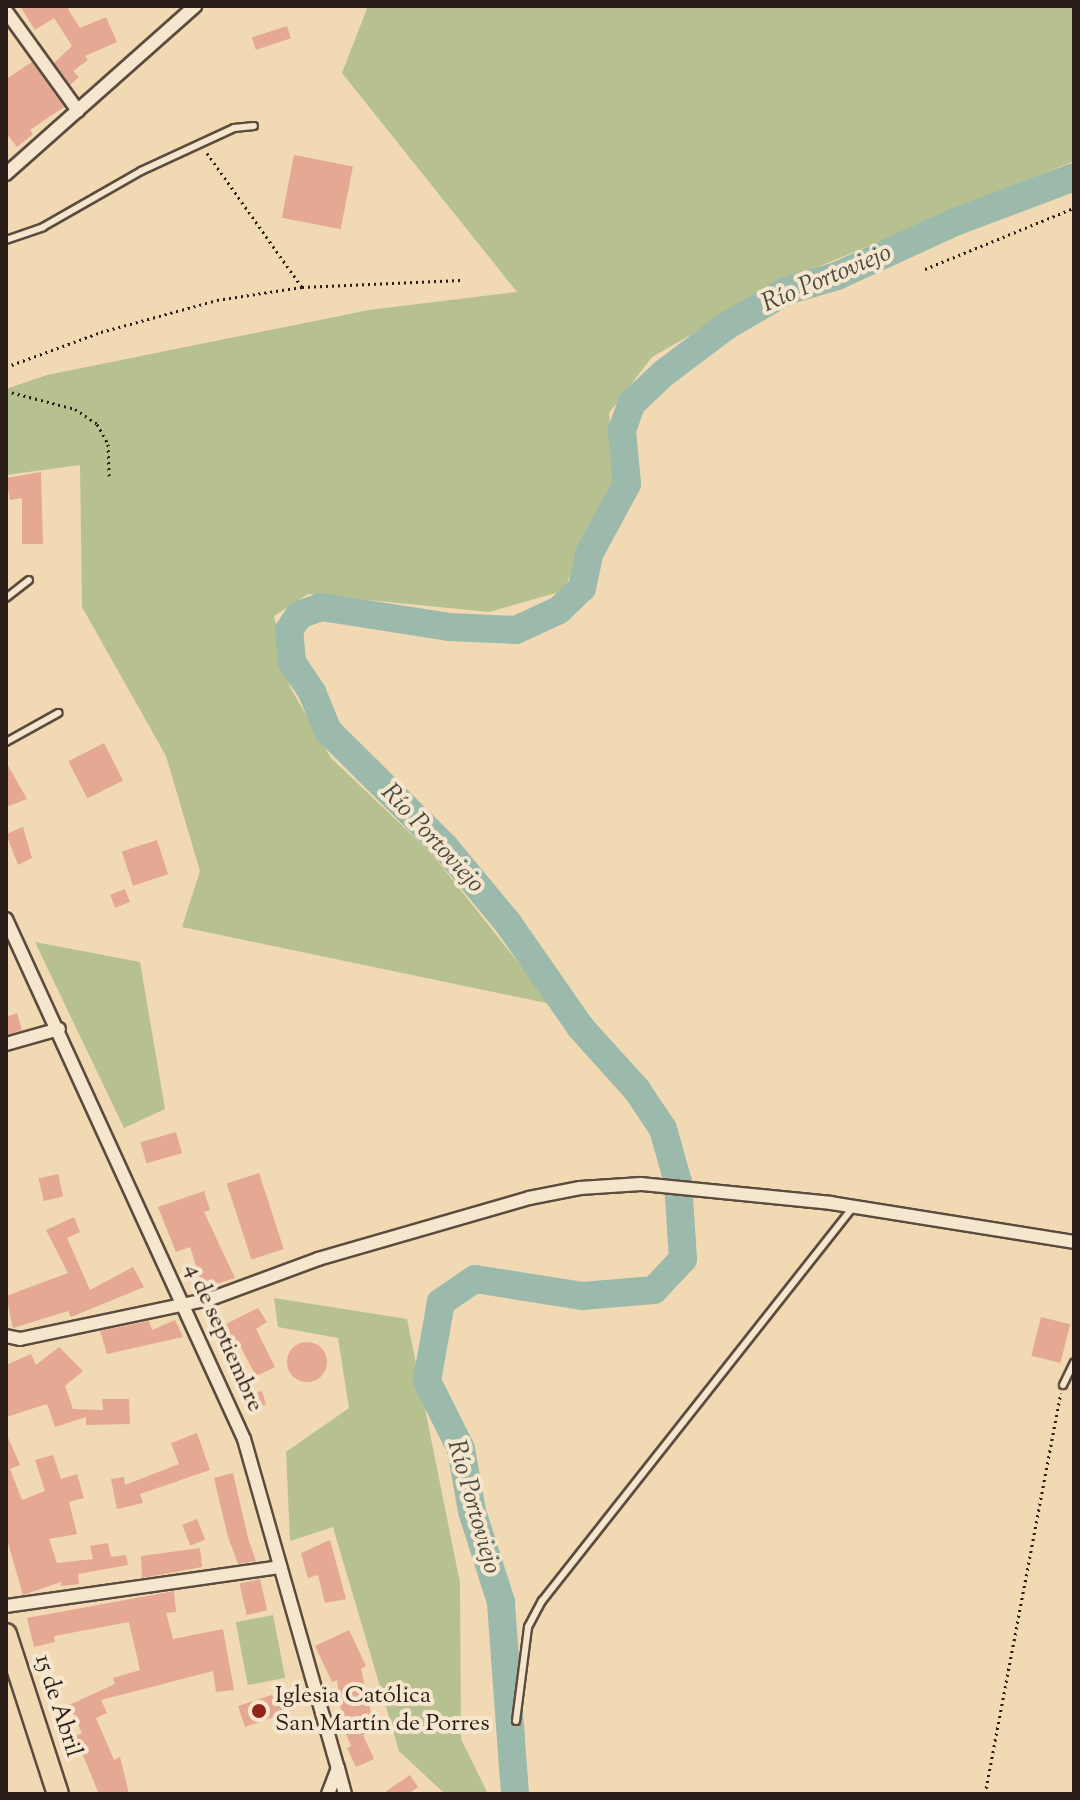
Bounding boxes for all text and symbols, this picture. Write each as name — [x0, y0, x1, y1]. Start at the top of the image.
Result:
water label: Río Portoviejo — [758, 238, 896, 320]
water label: Río Portoviejo — [374, 778, 490, 900]
street label: 4 de septiembre — [177, 1259, 269, 1417]
water label: Río Portoviejo — [439, 1436, 507, 1578]
street label: 15 de Abril — [27, 1651, 87, 1761]
place label: Iglesia Católica San Martín de Porres — [275, 1683, 490, 1739]
marker: Iglesia Católica San Martín de Porres — [250, 1702, 268, 1720]

